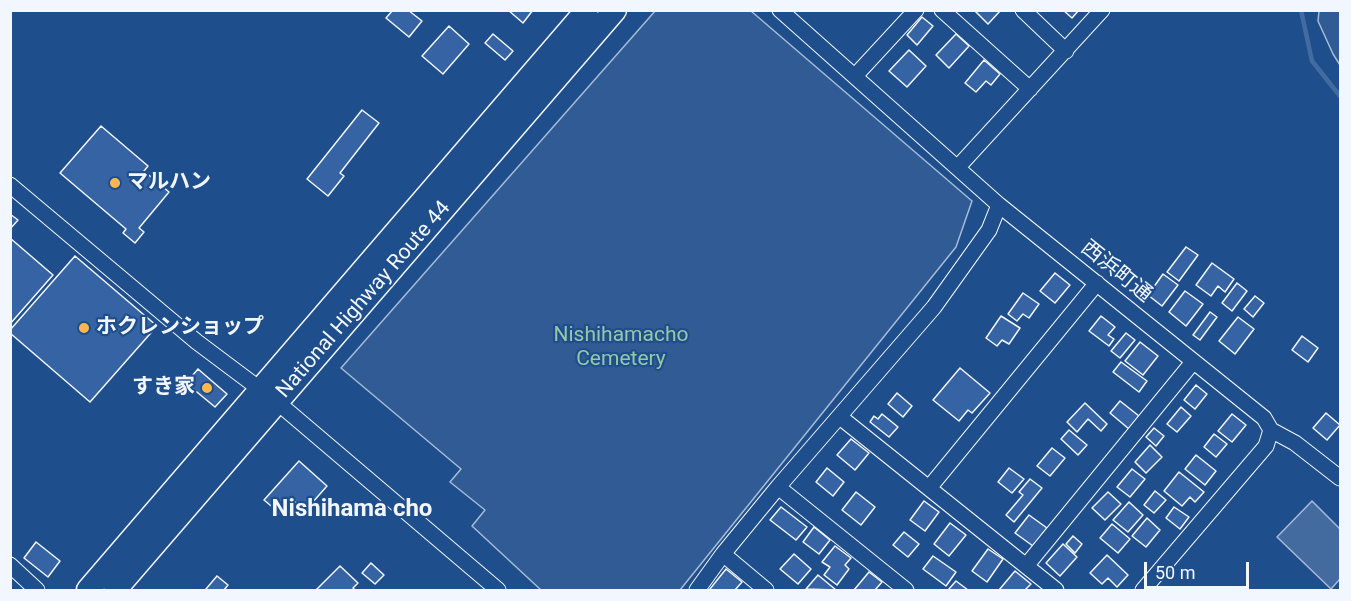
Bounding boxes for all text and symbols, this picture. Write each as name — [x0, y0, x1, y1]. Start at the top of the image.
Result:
place label: マルハン — [127, 170, 211, 196]
marker: マルハン — [108, 176, 122, 190]
street label: National Highway Route 44 — [272, 196, 456, 404]
street label: 西浜町通 — [1075, 236, 1157, 308]
place label: ホクレンショップ — [96, 315, 264, 341]
marker: ホクレンショップ — [77, 321, 91, 335]
park label: Nishihamacho Cemetery — [554, 323, 688, 373]
place label: すき家 — [132, 375, 195, 401]
marker: すき家 — [200, 381, 214, 395]
district label: Nishihama cho — [272, 496, 432, 524]
scale bar — [1147, 550, 1252, 588]
text: 50 m — [1155, 562, 1195, 583]

